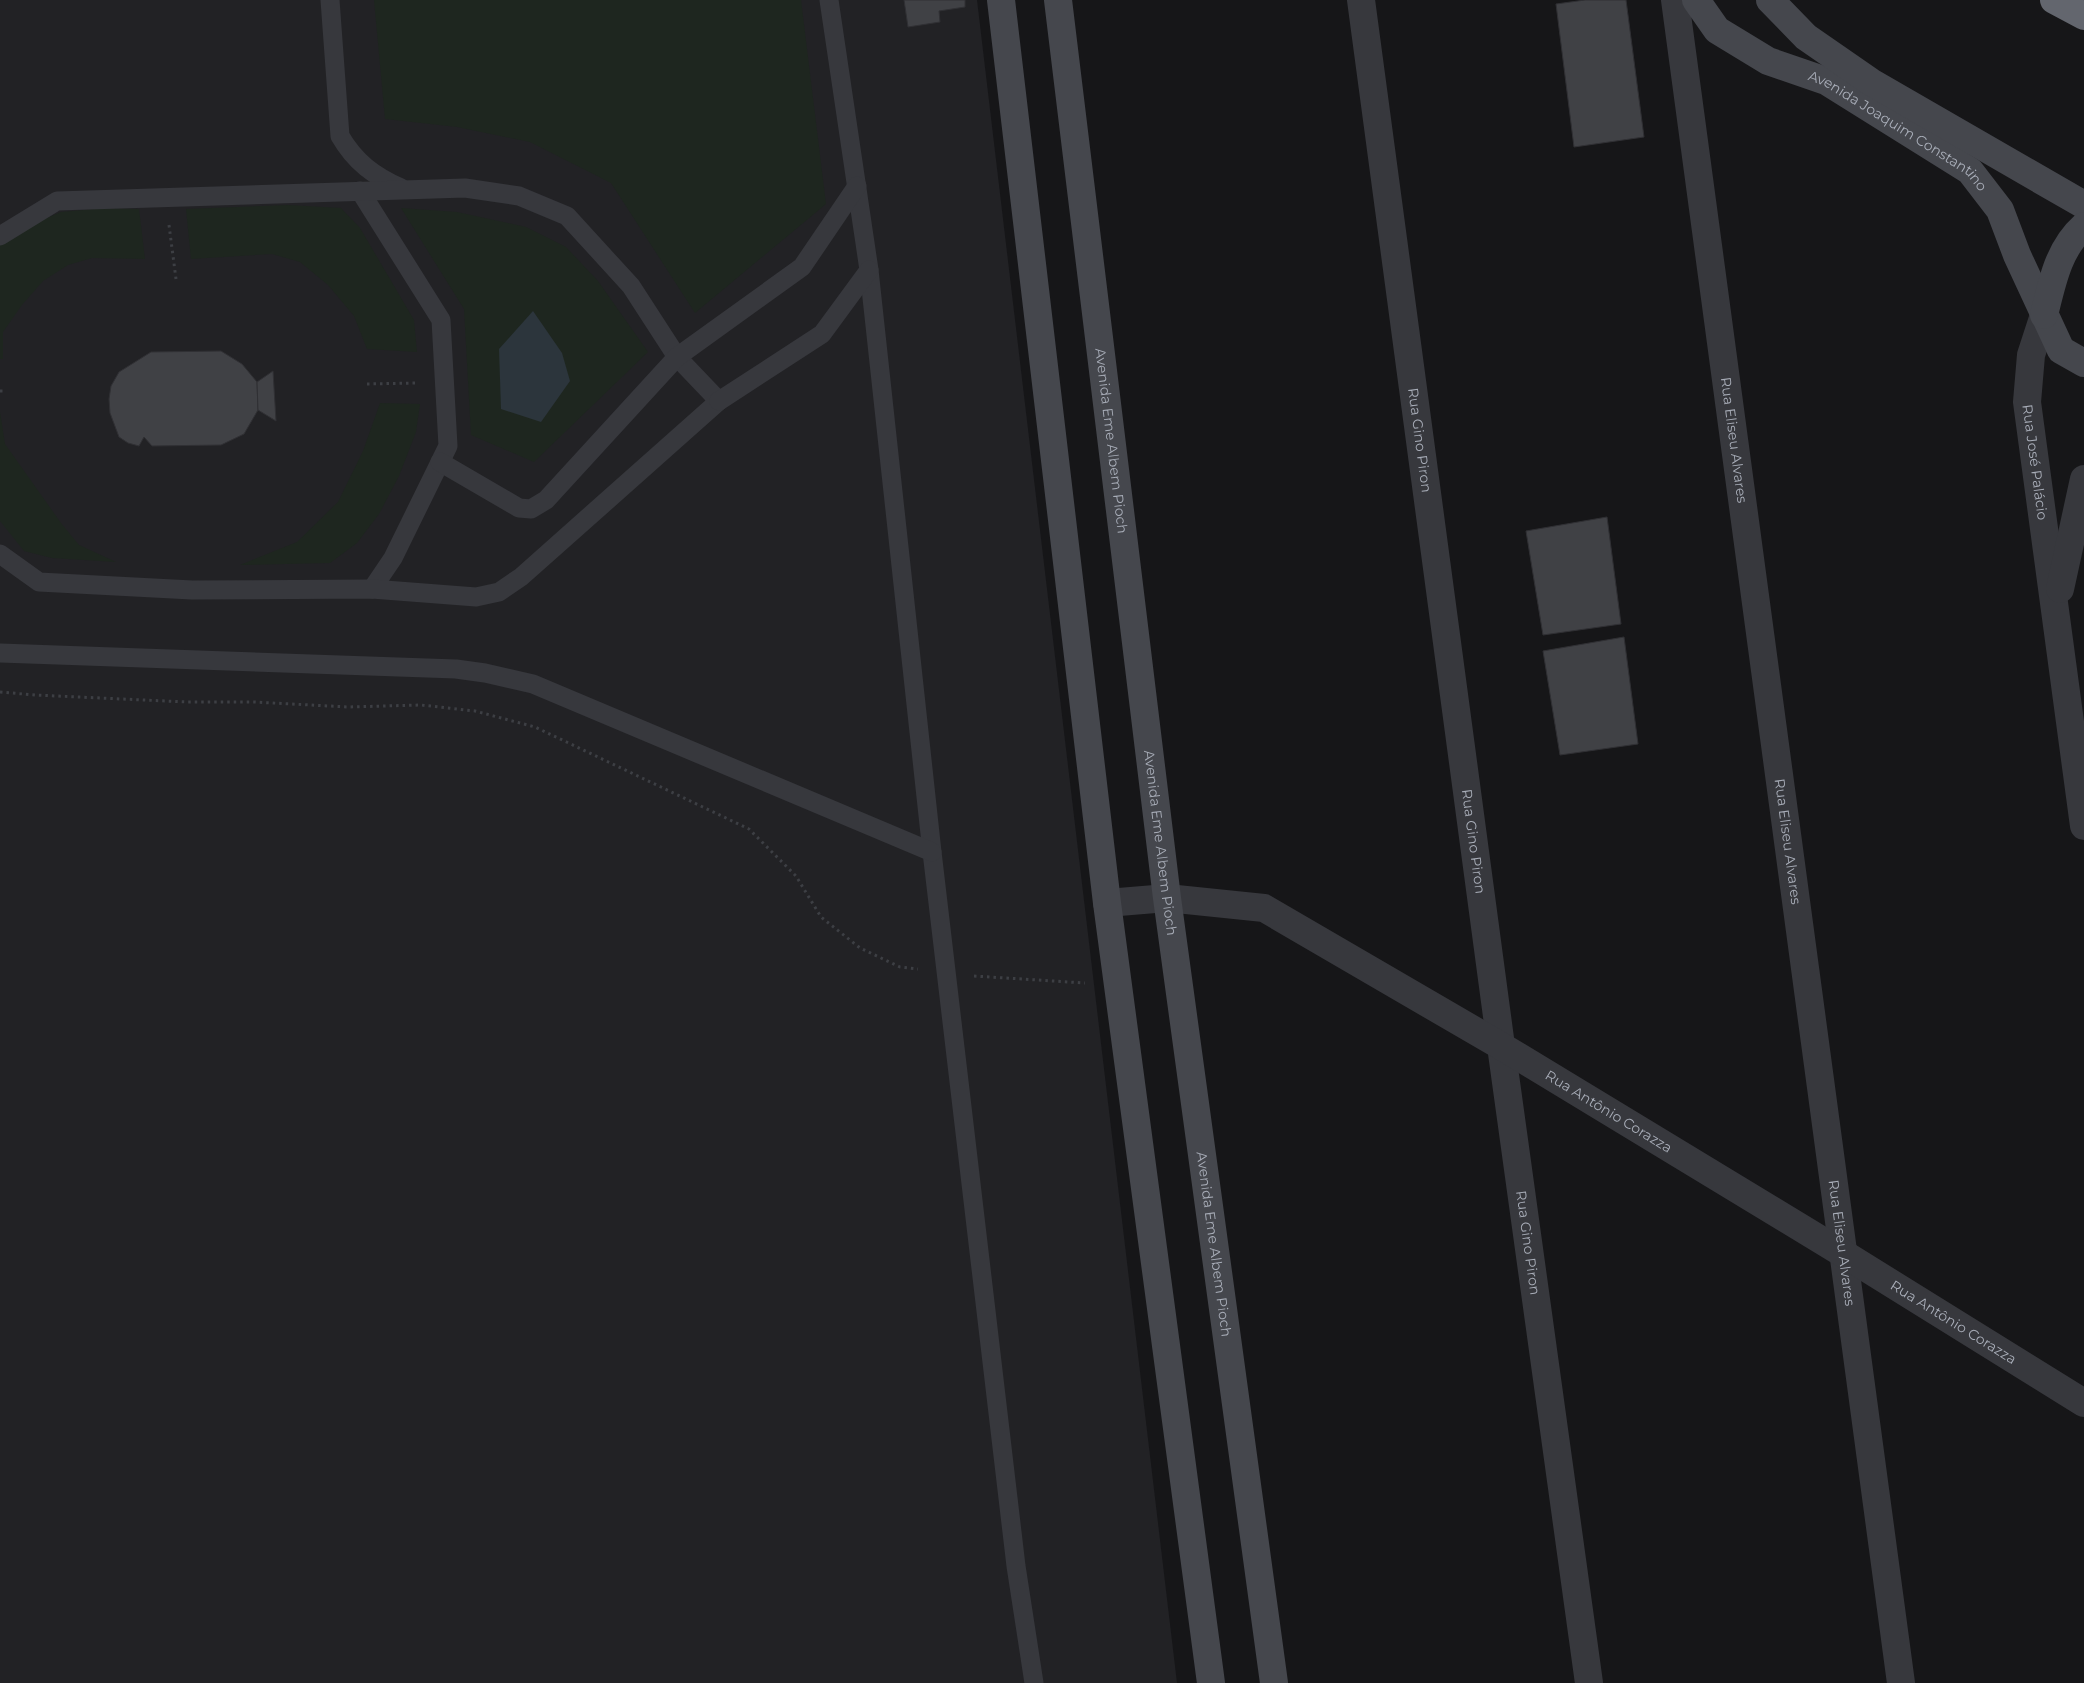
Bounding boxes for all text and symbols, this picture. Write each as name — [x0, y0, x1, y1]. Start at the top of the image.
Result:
street label: Avenida Joaquim Constantino — [1806, 67, 1991, 195]
street label: Avenida Eme Albem Pioch — [1091, 347, 1132, 535]
street label: Rua Eliseu Alvares — [1717, 376, 1751, 504]
street label: Rua Gino Piron — [1404, 387, 1436, 494]
street label: Rua José Palácio — [2018, 403, 2052, 522]
street label: Avenida Eme Albem Pioch — [1140, 749, 1181, 937]
street label: Rua Eliseu Alvares — [1771, 777, 1805, 906]
street label: Rua Gino Piron — [1458, 788, 1490, 895]
street label: Rua Antônio Corazza — [1542, 1066, 1676, 1157]
street label: Avenida Eme Albem Pioch — [1193, 1150, 1236, 1338]
street label: Rua Eliseu Alvares — [1825, 1179, 1859, 1307]
street label: Rua Gino Piron — [1512, 1189, 1544, 1296]
street label: Rua Antônio Corazza — [1887, 1276, 2020, 1368]

